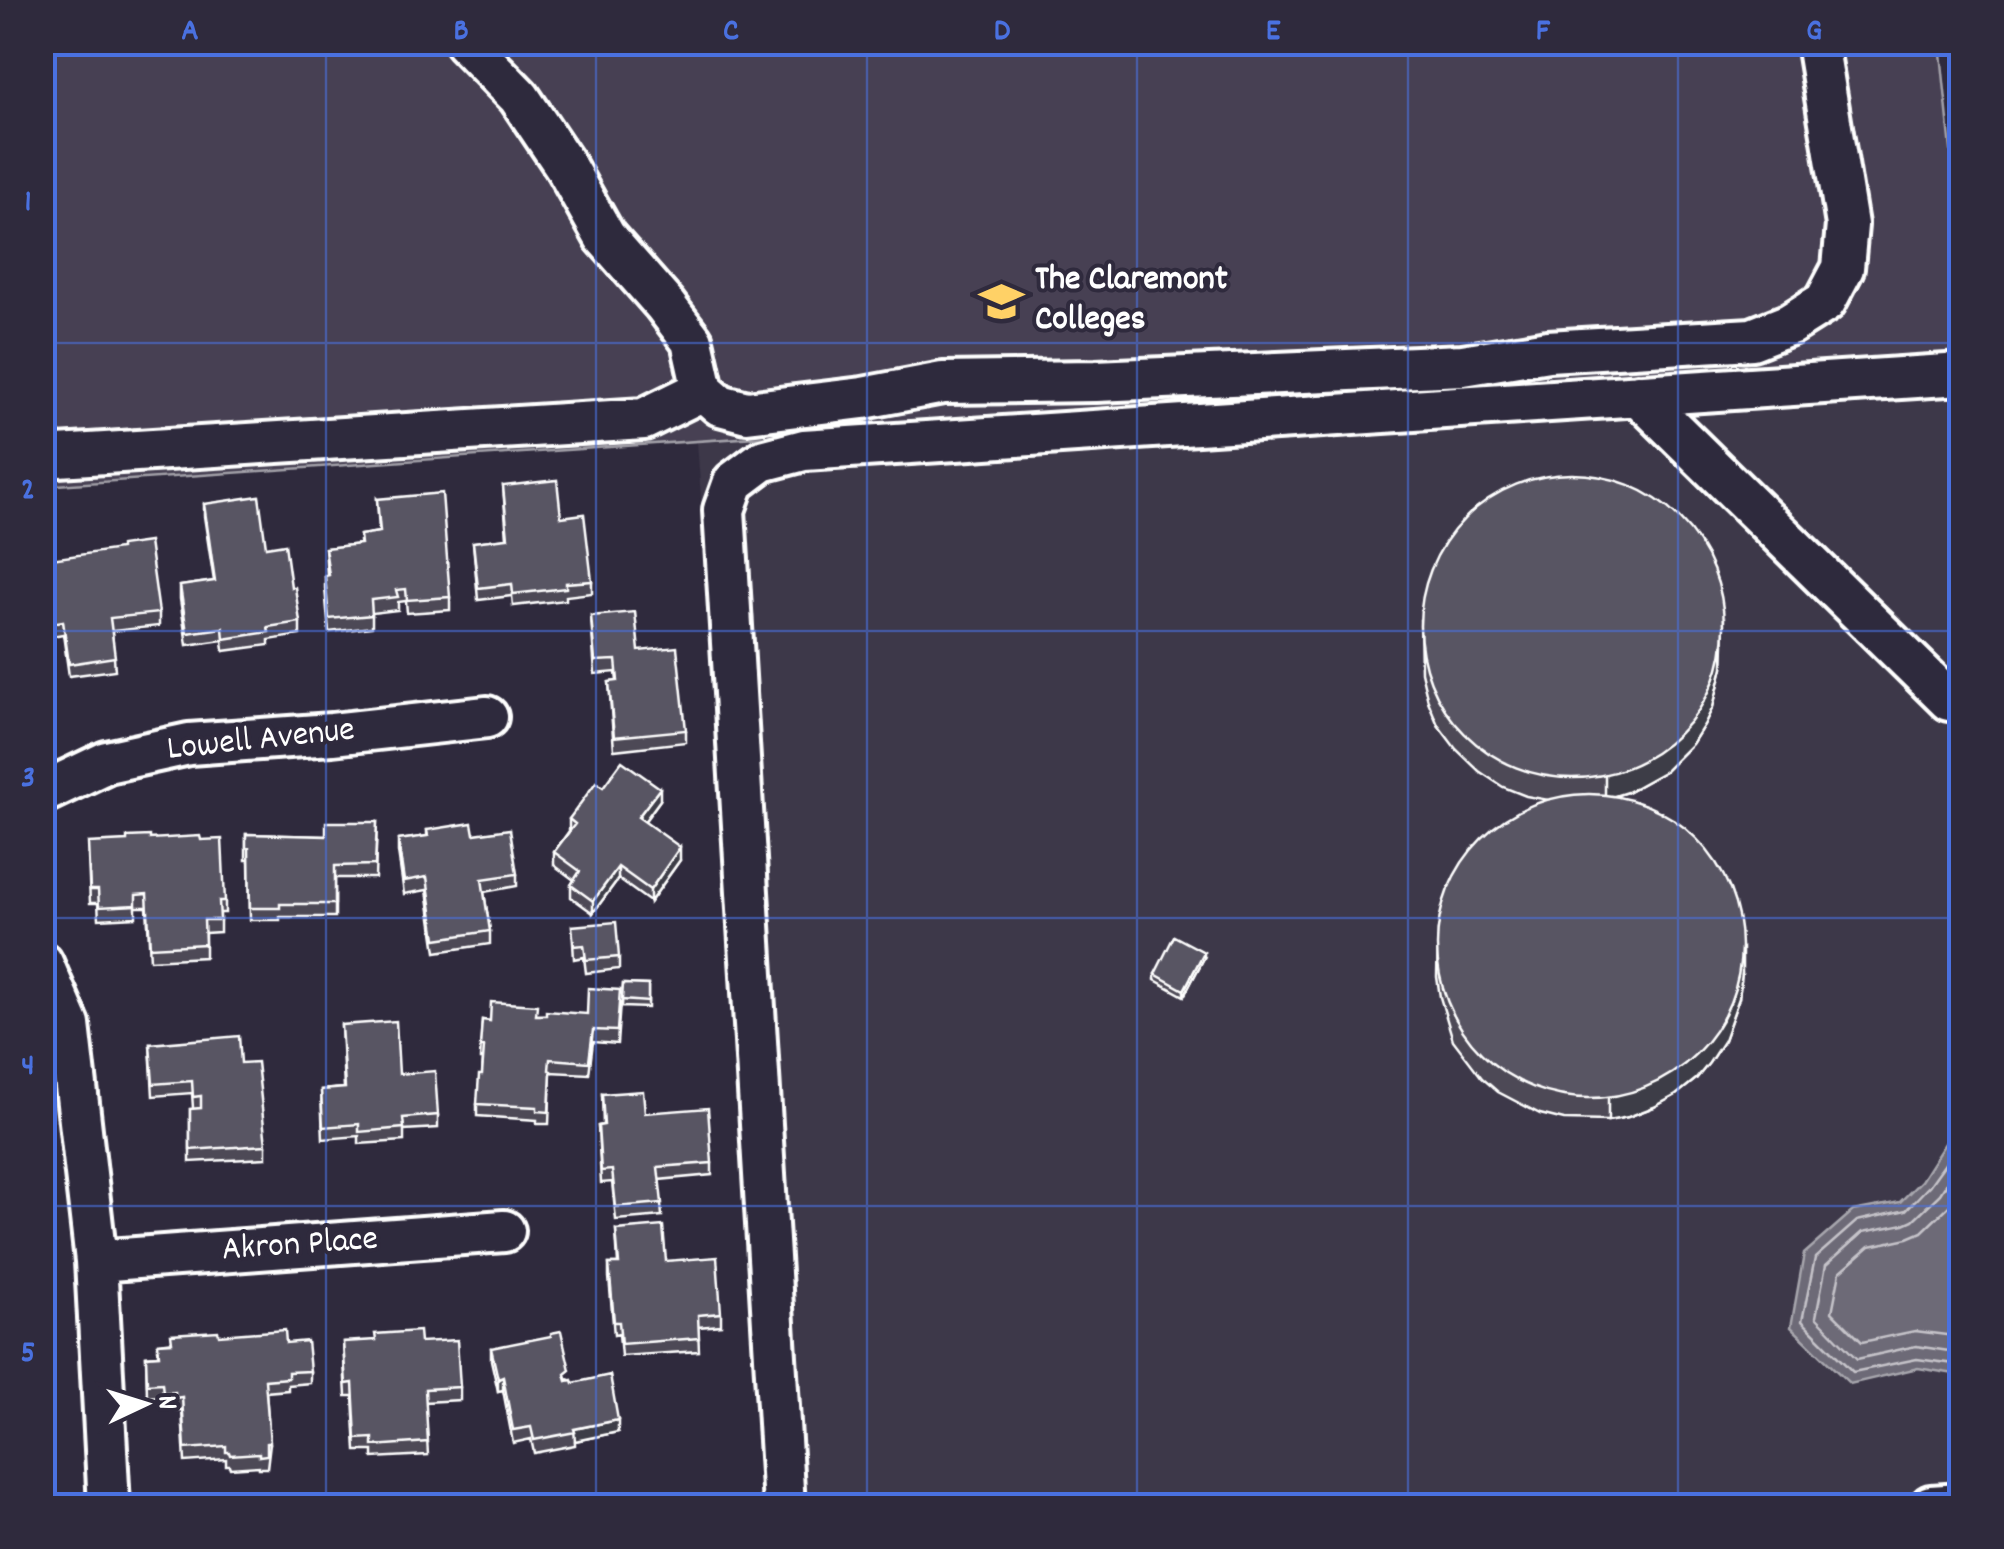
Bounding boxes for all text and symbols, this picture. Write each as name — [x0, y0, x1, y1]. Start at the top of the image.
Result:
text: A — [181, 10, 199, 56]
text: B — [453, 10, 469, 56]
text: C — [723, 10, 739, 56]
text: D — [994, 10, 1011, 56]
text: E — [1266, 10, 1281, 56]
text: F — [1536, 10, 1551, 56]
text: G — [1806, 10, 1822, 56]
text: 1 — [24, 181, 32, 227]
place label: The Claremont Colleges — [1035, 256, 1228, 346]
school or university icon: The Claremont Colleges — [978, 277, 1026, 325]
text: 2 — [21, 469, 35, 515]
street label: Lowell Avenue — [165, 706, 357, 776]
text: 3 — [21, 757, 35, 803]
text: 4 — [21, 1045, 35, 1091]
street label: Akron Place — [220, 1216, 380, 1276]
text: 5 — [21, 1332, 35, 1378]
north arrow — [95, 1354, 195, 1454]
text: N — [145, 1394, 185, 1411]

